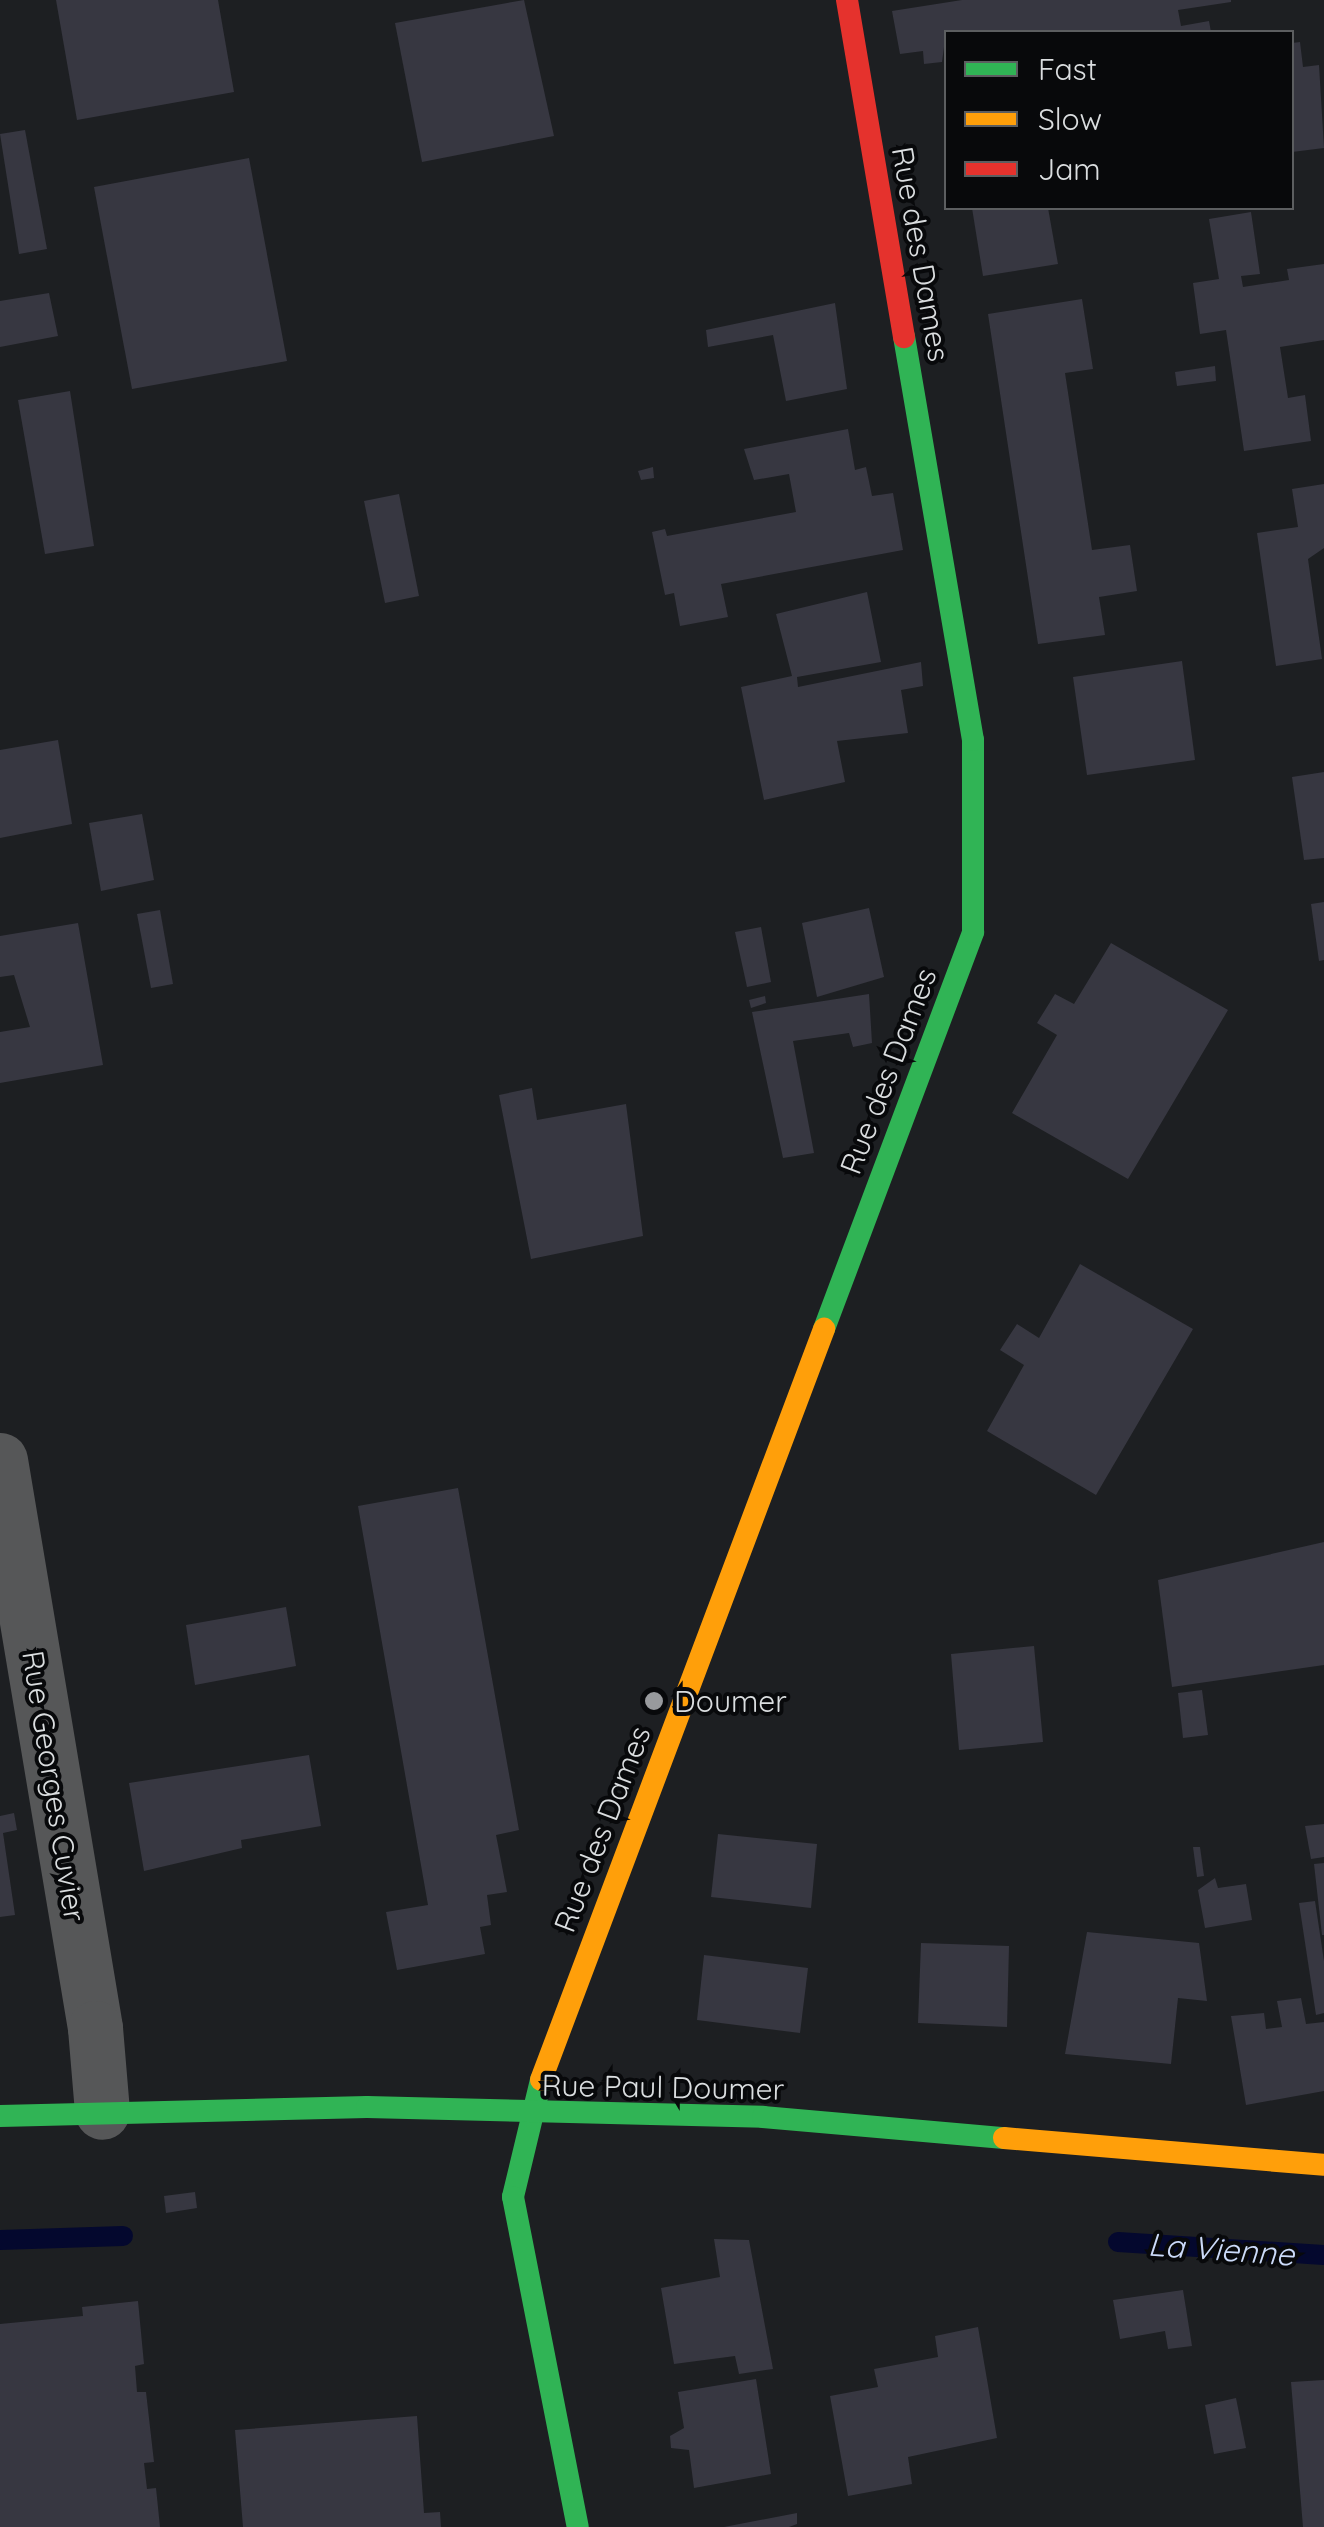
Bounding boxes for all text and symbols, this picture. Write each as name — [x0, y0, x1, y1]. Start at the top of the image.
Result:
legend — [944, 30, 1294, 210]
text: Fast — [1038, 50, 1097, 88]
text: Slow — [1038, 100, 1102, 138]
street label: Rue des Dames — [884, 144, 958, 364]
text: Jam — [1038, 150, 1101, 188]
street label: Rue des Dames — [832, 963, 944, 1179]
street label: Rue Georges Cuvier — [15, 1648, 93, 1924]
place label: Doumer — [674, 1683, 787, 1719]
marker: Doumer — [643, 1690, 665, 1712]
street label: Rue des Dames — [546, 1721, 658, 1937]
street label: Rue Paul Doumer — [541, 2067, 785, 2107]
water label: La Vienne — [1147, 2225, 1295, 2273]

